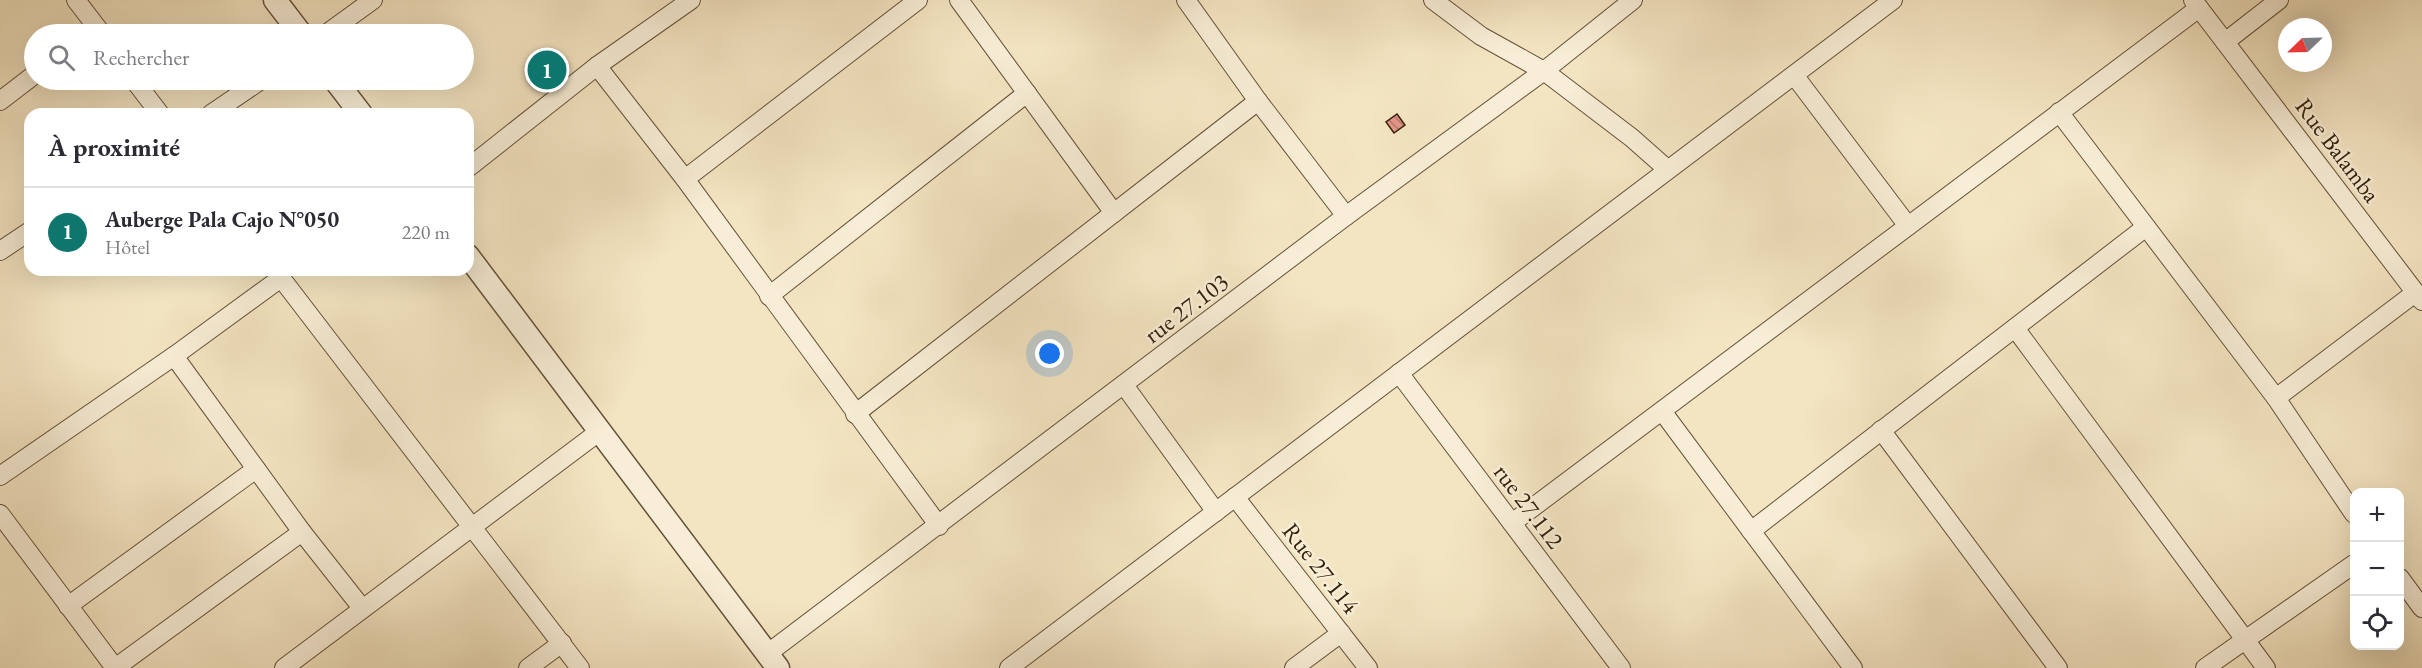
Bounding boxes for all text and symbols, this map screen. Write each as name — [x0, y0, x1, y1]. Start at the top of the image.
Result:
north arrow — [2278, 18, 2332, 72]
search box — [24, 24, 474, 90]
icon: search — [45, 41, 78, 74]
text: Rechercher — [93, 43, 189, 72]
pin: 1 — [528, 48, 566, 92]
street label: Rue Balamba — [2289, 92, 2388, 209]
text: À proximité — [48, 130, 180, 164]
text: Auberge Pala Cajo N°050 — [105, 205, 339, 234]
text: 1 — [62, 219, 73, 245]
text: 220 m — [402, 219, 450, 245]
text: Hôtel — [105, 234, 150, 260]
street label: rue 27.103 — [1138, 266, 1234, 350]
your location — [1035, 339, 1064, 368]
street label: rue 27.112 — [1487, 458, 1571, 555]
map controls — [2350, 488, 2404, 650]
button: + — [2350, 488, 2404, 542]
street label: Rue 27.114 — [1276, 516, 1366, 620]
button: − — [2350, 542, 2404, 596]
button: locate — [2350, 596, 2404, 650]

